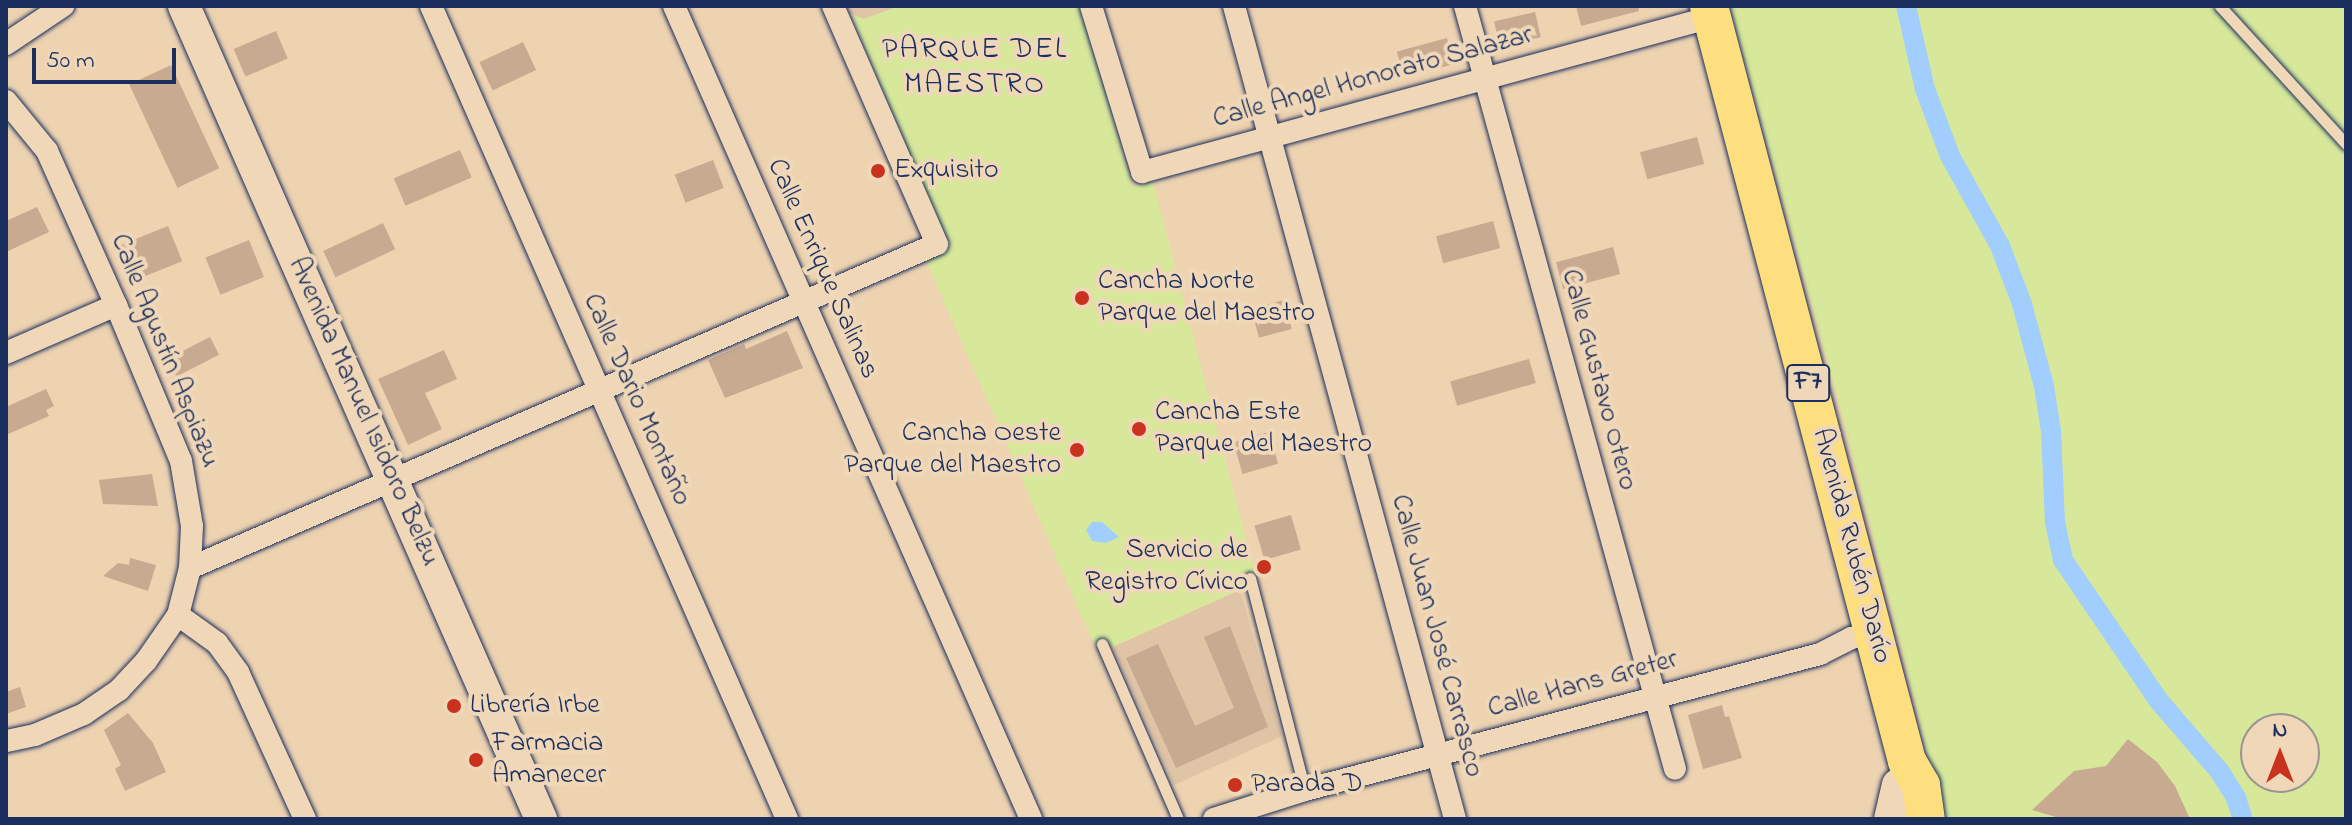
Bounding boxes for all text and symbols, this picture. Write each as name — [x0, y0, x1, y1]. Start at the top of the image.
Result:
street label: Calle Angel Honorato Salazar — [1209, 19, 1537, 137]
scale bar — [36, 32, 180, 82]
district label: PARQUE DEL MAESTRO — [882, 32, 1068, 102]
text: 50 m — [46, 44, 95, 79]
street label: Calle Enrique Salinas — [758, 154, 886, 384]
place label: Exquisito — [894, 154, 999, 188]
marker: Exquisito — [869, 162, 887, 180]
street label: Calle Agustín Aspiazu — [102, 229, 226, 473]
street label: Avenida Manuel Isidoro Belzu — [280, 252, 446, 572]
place label: Cancha Norte Parque del Maestro — [1098, 265, 1315, 331]
street label: Calle Gustavo Otero — [1552, 266, 1644, 494]
street label: Calle Dario Montaño — [574, 289, 698, 511]
marker: Cancha Norte Parque del Maestro — [1073, 289, 1091, 307]
road number: F7 — [1786, 361, 1830, 405]
place label: Cancha Este Parque del Maestro — [1155, 396, 1372, 462]
place label: Cancha Oeste Parque del Maestro — [844, 417, 1061, 483]
marker: Cancha Este Parque del Maestro — [1130, 420, 1148, 438]
street label: Avenida Rubén Darío — [1804, 425, 1898, 667]
marker: Cancha Oeste Parque del Maestro — [1068, 441, 1086, 459]
street label: Calle Juan José Carrasco — [1382, 491, 1490, 781]
place label: Servicio de Registro Cívico — [1085, 534, 1248, 600]
marker: Servicio de Registro Cívico — [1255, 558, 1273, 576]
street label: Calle Hans Greter — [1484, 643, 1682, 727]
place label: Librería Irbe — [470, 689, 600, 723]
marker: Librería Irbe — [445, 697, 463, 715]
north arrow — [2240, 713, 2320, 793]
text: N — [2273, 715, 2287, 747]
place label: Farmacia Amanecer — [492, 727, 606, 793]
marker: Farmacia Amanecer — [467, 751, 485, 769]
place label: Parada D — [1251, 768, 1363, 802]
marker: Parada D — [1226, 776, 1244, 794]

